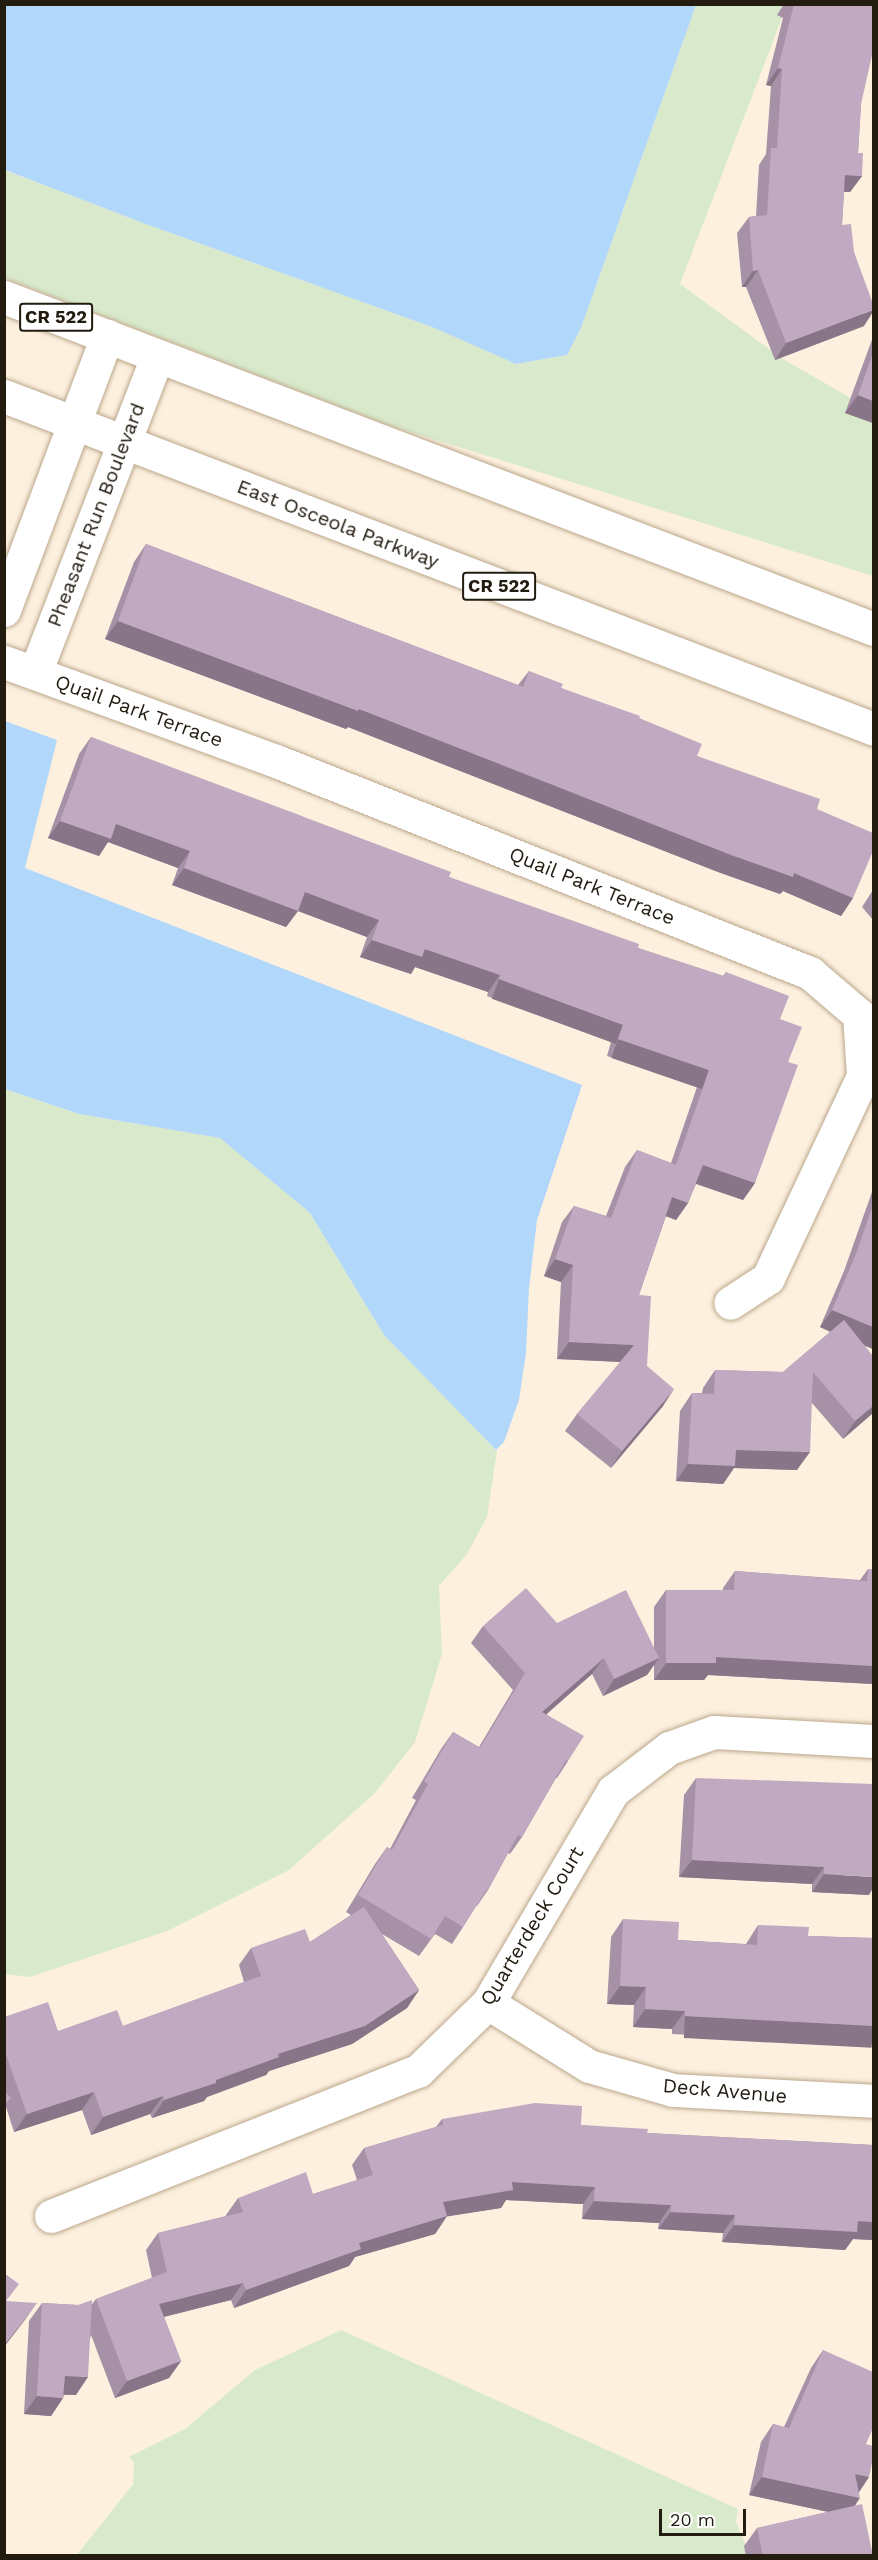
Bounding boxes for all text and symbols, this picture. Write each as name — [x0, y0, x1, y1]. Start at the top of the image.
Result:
road number: CR 522 — [19, 302, 94, 332]
street label: Pheasant Run Boulevard — [42, 400, 150, 630]
street label: East Osceola Parkway — [233, 474, 443, 574]
road number: CR 522 — [462, 571, 536, 601]
street label: Quail Park Terrace — [51, 669, 227, 753]
street label: Quail Park Terrace — [505, 841, 679, 931]
street label: Quarterdeck Court — [475, 1842, 589, 2010]
street label: Deck Avenue — [661, 2074, 789, 2108]
scale bar — [662, 2497, 749, 2535]
text: 20 m — [670, 2509, 715, 2530]

